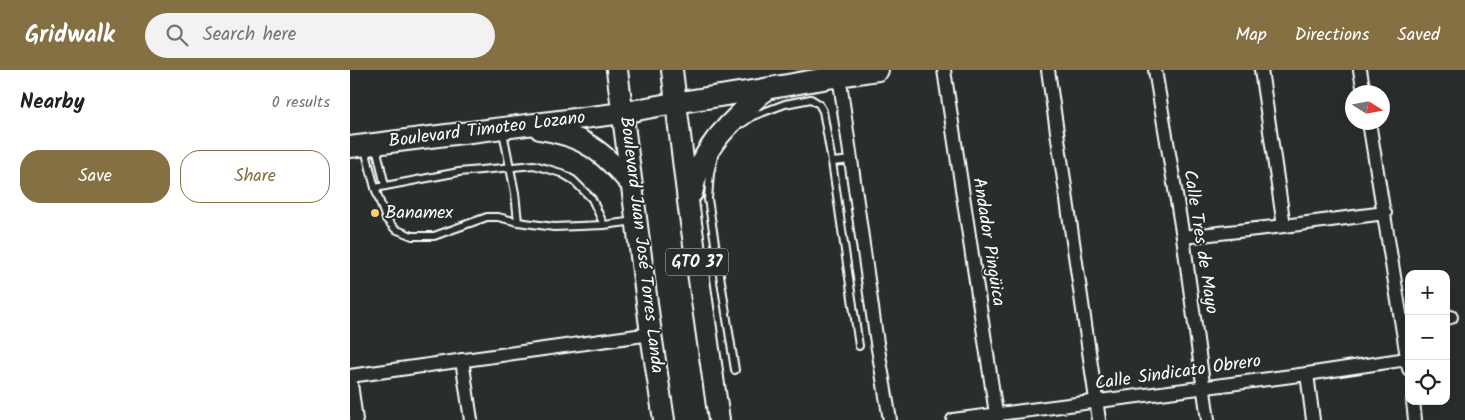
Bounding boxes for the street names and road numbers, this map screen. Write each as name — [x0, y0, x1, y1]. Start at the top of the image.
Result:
street label: Boulevard Timoteo Lozano — [387, 104, 587, 156]
street label: Boulevard Juan José Torres Landa — [611, 115, 671, 375]
street label: Calle Tres de Mayo — [1174, 168, 1226, 316]
street label: Andador Pingüica — [964, 176, 1012, 308]
road number: GTO 37 — [666, 248, 728, 276]
street label: Calle Sindicato Obrero — [1093, 347, 1263, 399]

